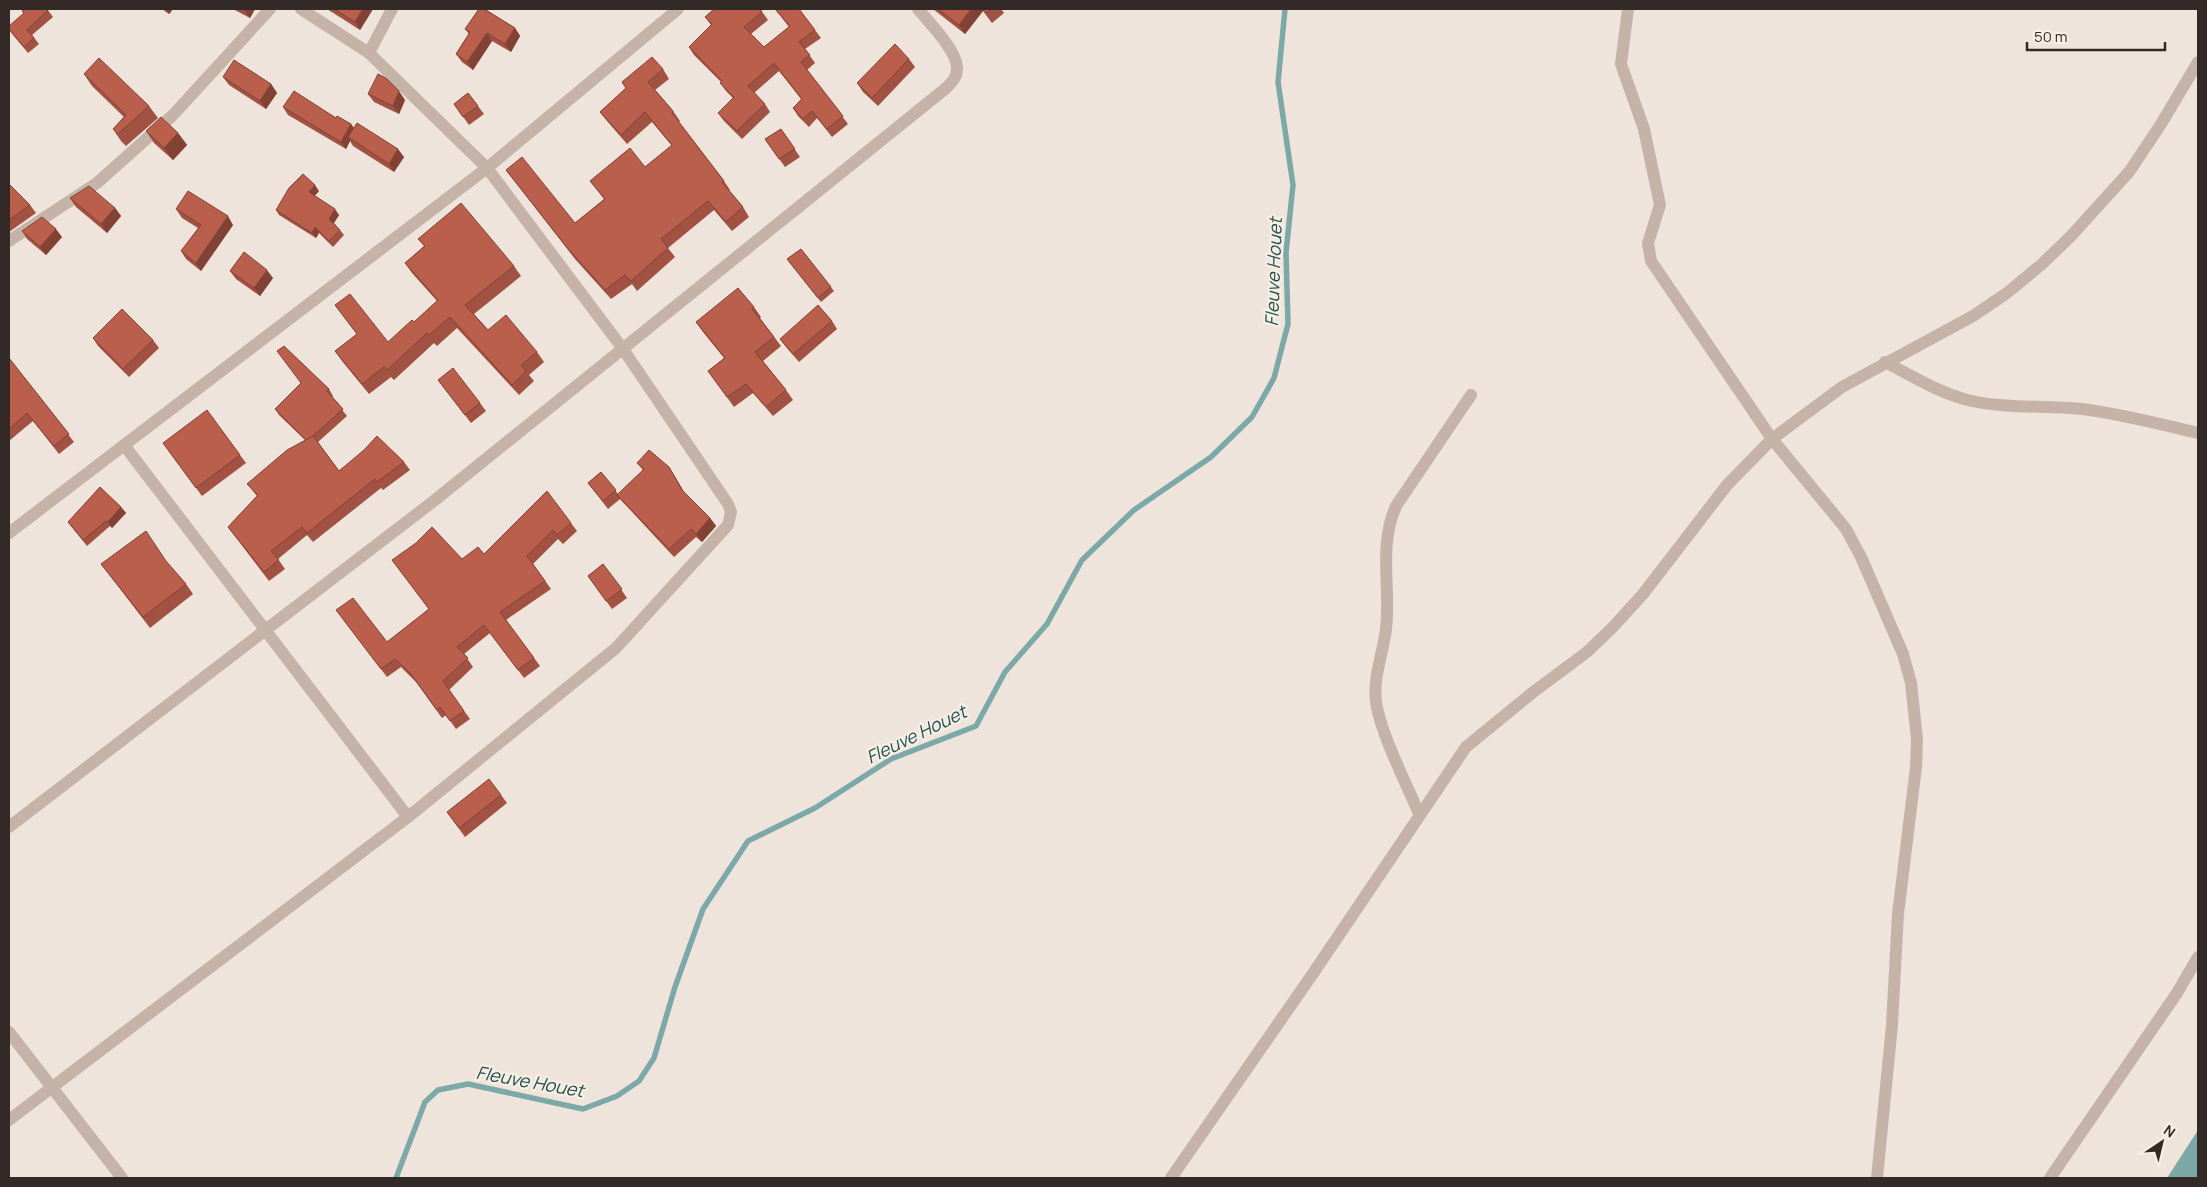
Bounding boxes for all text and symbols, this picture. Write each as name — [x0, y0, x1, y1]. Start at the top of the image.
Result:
scale bar — [2027, 20, 2164, 52]
text: 50 m — [2034, 26, 2068, 47]
water label: Fleuve Houet — [1259, 215, 1287, 327]
water label: Fleuve Houet — [862, 699, 972, 769]
water label: Fleuve Houet — [474, 1060, 587, 1103]
north arrow — [2137, 1117, 2187, 1167]
text: N — [2160, 1120, 2179, 1142]

